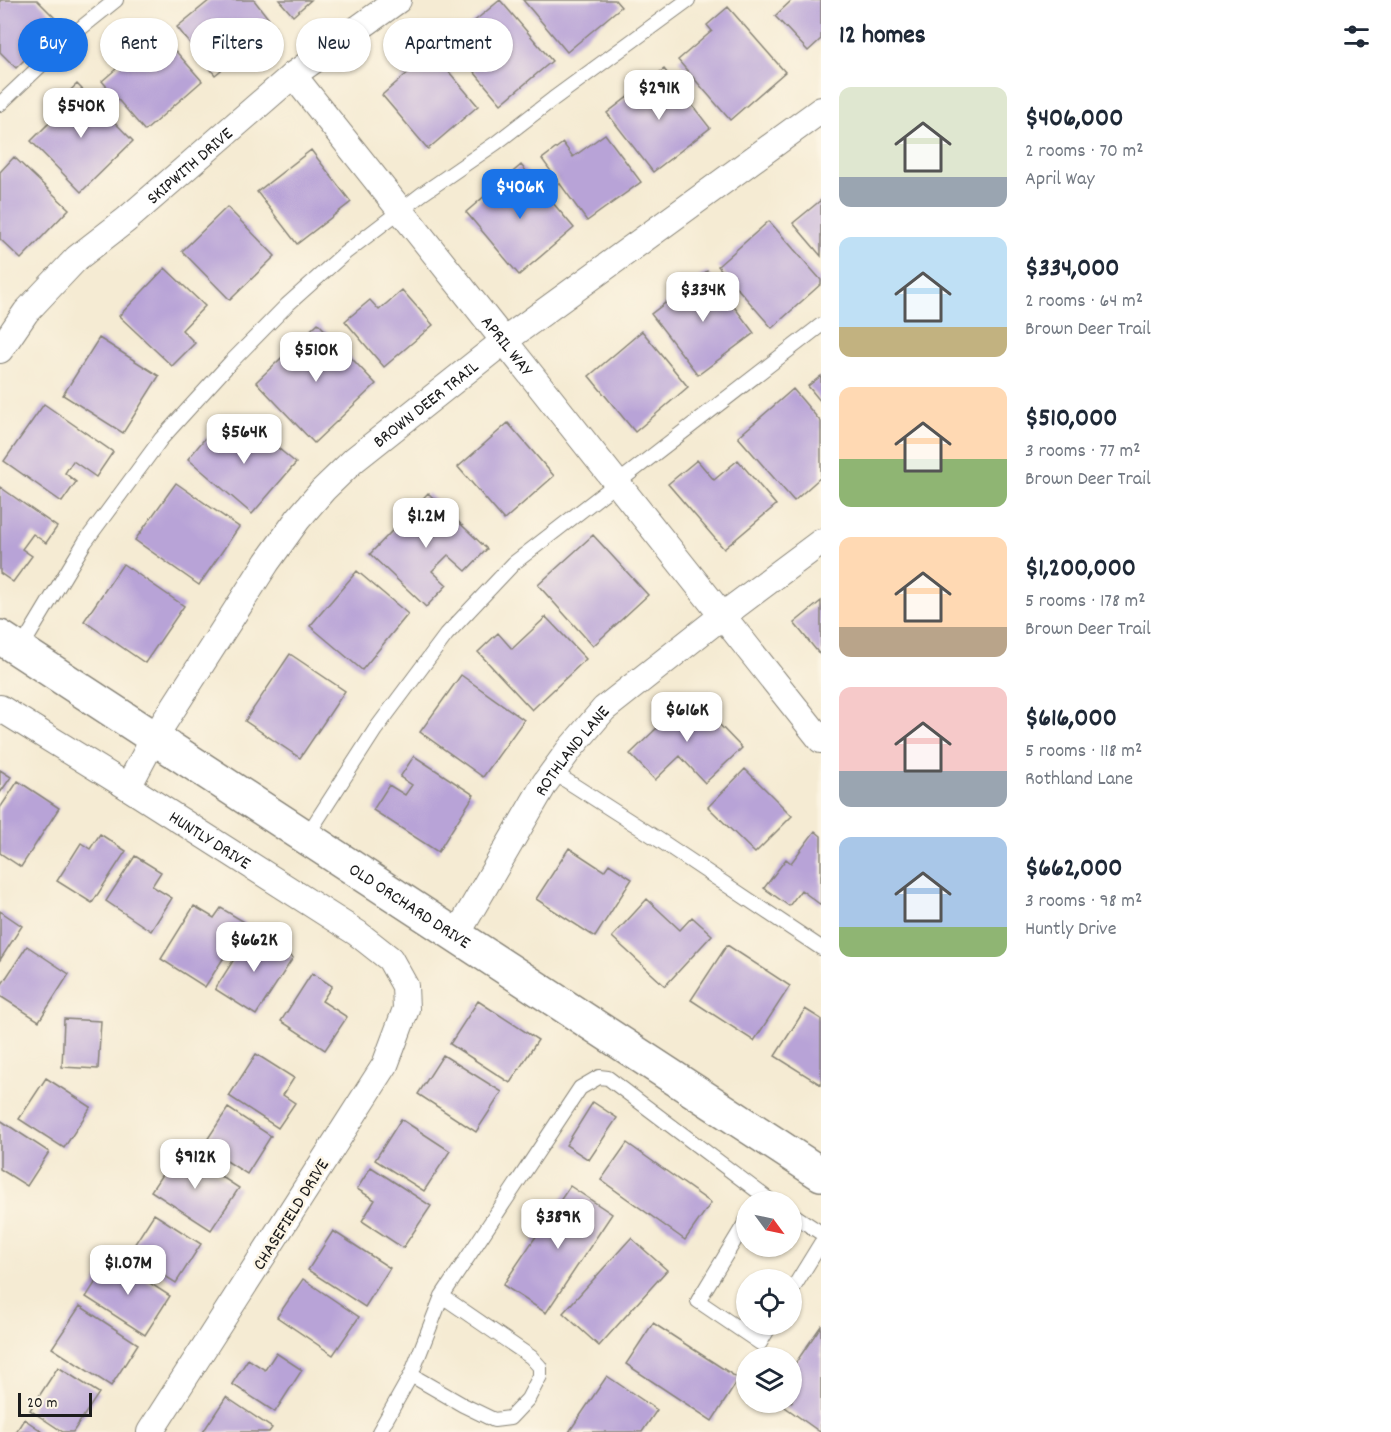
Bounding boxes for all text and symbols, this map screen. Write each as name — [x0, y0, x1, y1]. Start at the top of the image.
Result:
chip: Buy — [18, 18, 88, 72]
chip: Rent — [100, 18, 178, 72]
chip: Filters — [190, 18, 284, 72]
chip: New — [296, 18, 371, 72]
chip: Apartment — [383, 18, 513, 72]
text: 12 homes — [839, 18, 926, 55]
icon: filters — [1340, 20, 1373, 53]
pin: $291K — [617, 70, 701, 121]
text: $291K — [638, 75, 680, 103]
pin: $540K — [39, 88, 123, 139]
text: $540K — [57, 93, 105, 121]
text: $406,000 — [1025, 101, 1123, 138]
icon: home — [887, 111, 959, 183]
street label: SKIPWITH DRIVE — [142, 122, 239, 212]
text: 2 rooms · 70 m² — [1025, 138, 1144, 166]
text: April Way — [1025, 166, 1095, 194]
pin: $406K — [478, 169, 562, 220]
text: $406K — [496, 174, 544, 202]
text: $334,000 — [1025, 251, 1120, 288]
icon: home — [887, 261, 959, 333]
pin: $334K — [661, 272, 745, 323]
text: $334K — [680, 277, 726, 305]
text: 2 rooms · 64 m² — [1025, 288, 1143, 316]
street label: APRIL WAY — [474, 311, 538, 383]
text: Brown Deer Trail — [1025, 316, 1151, 344]
pin: $510K — [274, 332, 358, 383]
text: $510K — [294, 337, 338, 365]
street label: BROWN DEER TRAIL — [369, 355, 485, 455]
text: $510,000 — [1025, 401, 1118, 438]
icon: home — [887, 411, 959, 483]
pin: $564K — [202, 414, 286, 465]
text: $564K — [221, 419, 267, 447]
text: 3 rooms · 77 m² — [1025, 438, 1141, 466]
text: Brown Deer Trail — [1025, 466, 1151, 494]
pin: $1.2M — [384, 498, 468, 549]
text: $1.2M — [407, 503, 445, 531]
text: $1,200,000 — [1025, 551, 1136, 588]
icon: home — [887, 561, 959, 633]
text: 5 rooms · 178 m² — [1025, 588, 1146, 616]
text: Brown Deer Trail — [1025, 616, 1151, 644]
pin: $616K — [645, 692, 729, 743]
text: $616K — [665, 697, 709, 725]
street label: ROTHLAND LANE — [530, 701, 617, 802]
text: $616,000 — [1025, 701, 1117, 738]
icon: home — [887, 711, 959, 783]
text: 5 rooms · 118 m² — [1025, 738, 1142, 766]
text: Rothland Lane — [1025, 766, 1133, 794]
street label: HUNTLY DRIVE — [163, 806, 255, 877]
text: $662,000 — [1025, 851, 1122, 888]
street label: OLD ORCHARD DRIVE — [343, 858, 475, 956]
icon: home — [887, 861, 959, 933]
text: 3 rooms · 98 m² — [1025, 888, 1142, 916]
text: Huntly Drive — [1025, 916, 1116, 944]
pin: $662K — [212, 922, 296, 973]
text: $662K — [230, 927, 278, 955]
pin: $912K — [153, 1139, 237, 1190]
text: $912K — [174, 1144, 216, 1172]
street label: CHASEFIELD DRIVE — [248, 1155, 336, 1276]
north arrow — [736, 1191, 802, 1257]
map controls — [736, 1191, 802, 1413]
pin: $389K — [516, 1199, 600, 1250]
text: $389K — [535, 1204, 581, 1232]
pin: $1.07M — [79, 1245, 177, 1296]
text: $1.07M — [104, 1250, 152, 1278]
button: locate — [736, 1269, 802, 1335]
button: layers — [736, 1347, 802, 1413]
scale bar — [18, 1390, 92, 1418]
text: 20 m — [27, 1392, 57, 1415]

